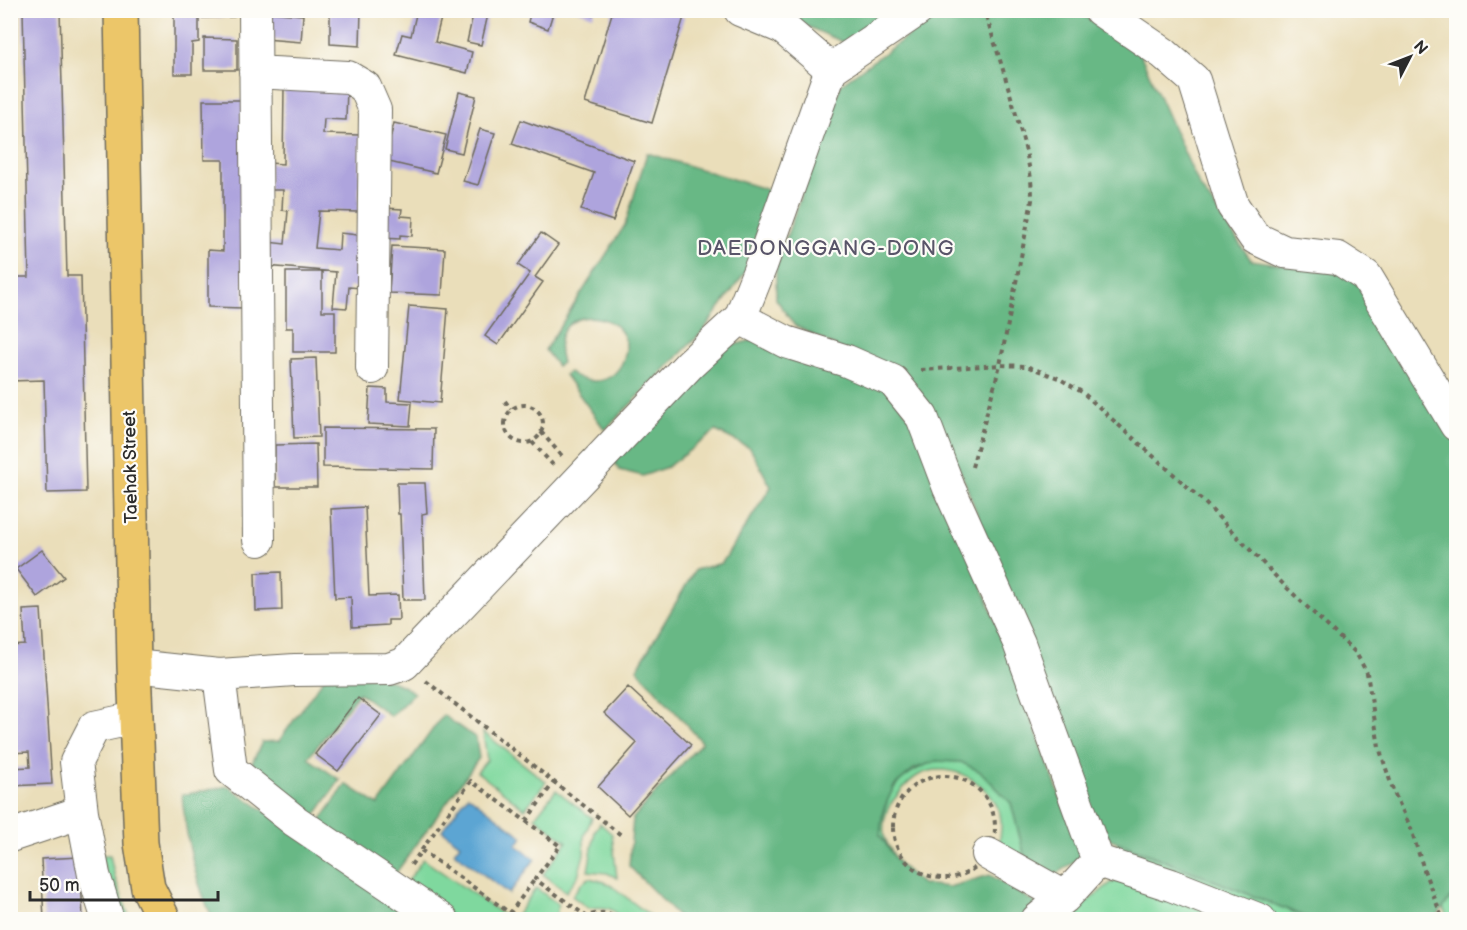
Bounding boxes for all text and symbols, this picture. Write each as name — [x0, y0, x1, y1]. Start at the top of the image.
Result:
north arrow — [1380, 27, 1440, 87]
text: N — [1409, 37, 1431, 59]
district label: DAEDONGGANG-DONG — [697, 236, 955, 261]
street label: Taehak Street — [119, 410, 142, 524]
scale bar — [30, 864, 218, 902]
text: 50 m — [39, 875, 80, 896]

